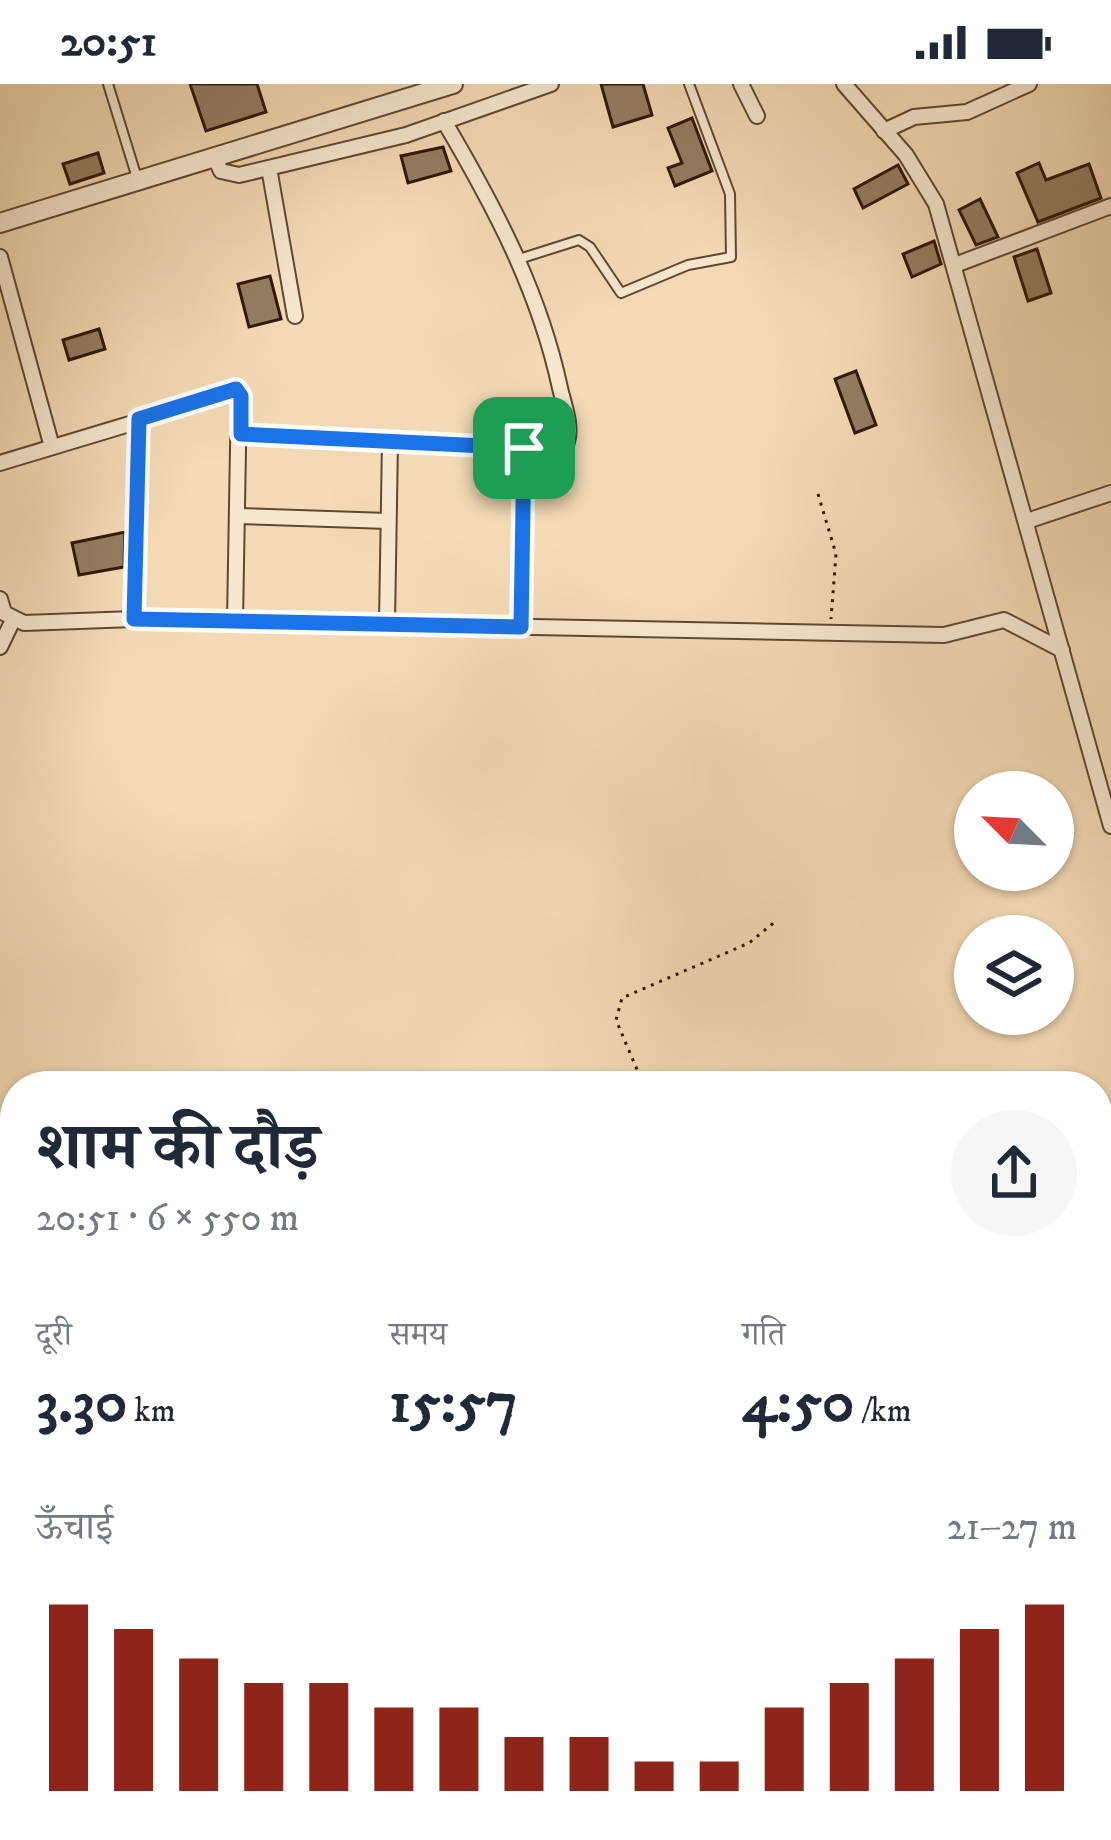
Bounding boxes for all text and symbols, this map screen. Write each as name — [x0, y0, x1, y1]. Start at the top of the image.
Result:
text: 20:51 — [60, 14, 157, 70]
pin — [473, 397, 575, 499]
icon: arrive — [491, 415, 557, 481]
north arrow — [954, 771, 1074, 891]
map controls — [954, 771, 1074, 1035]
button: layers — [954, 915, 1074, 1035]
text: शाम की दौड़ — [36, 1108, 319, 1190]
button: share — [951, 1110, 1077, 1236]
text: 20:51 · 6 × 550 m — [36, 1194, 299, 1243]
text: दूरी — [36, 1315, 72, 1356]
text: समय — [389, 1315, 447, 1356]
text: गति — [742, 1315, 785, 1356]
text: 3.30 — [36, 1366, 127, 1441]
text: 15:57 — [389, 1366, 518, 1441]
text: 4:50 — [742, 1366, 854, 1441]
text: km — [127, 1391, 176, 1432]
text: /km — [854, 1391, 912, 1432]
text: ऊँचाई — [36, 1503, 113, 1552]
text: 21–27 m — [947, 1503, 1077, 1552]

